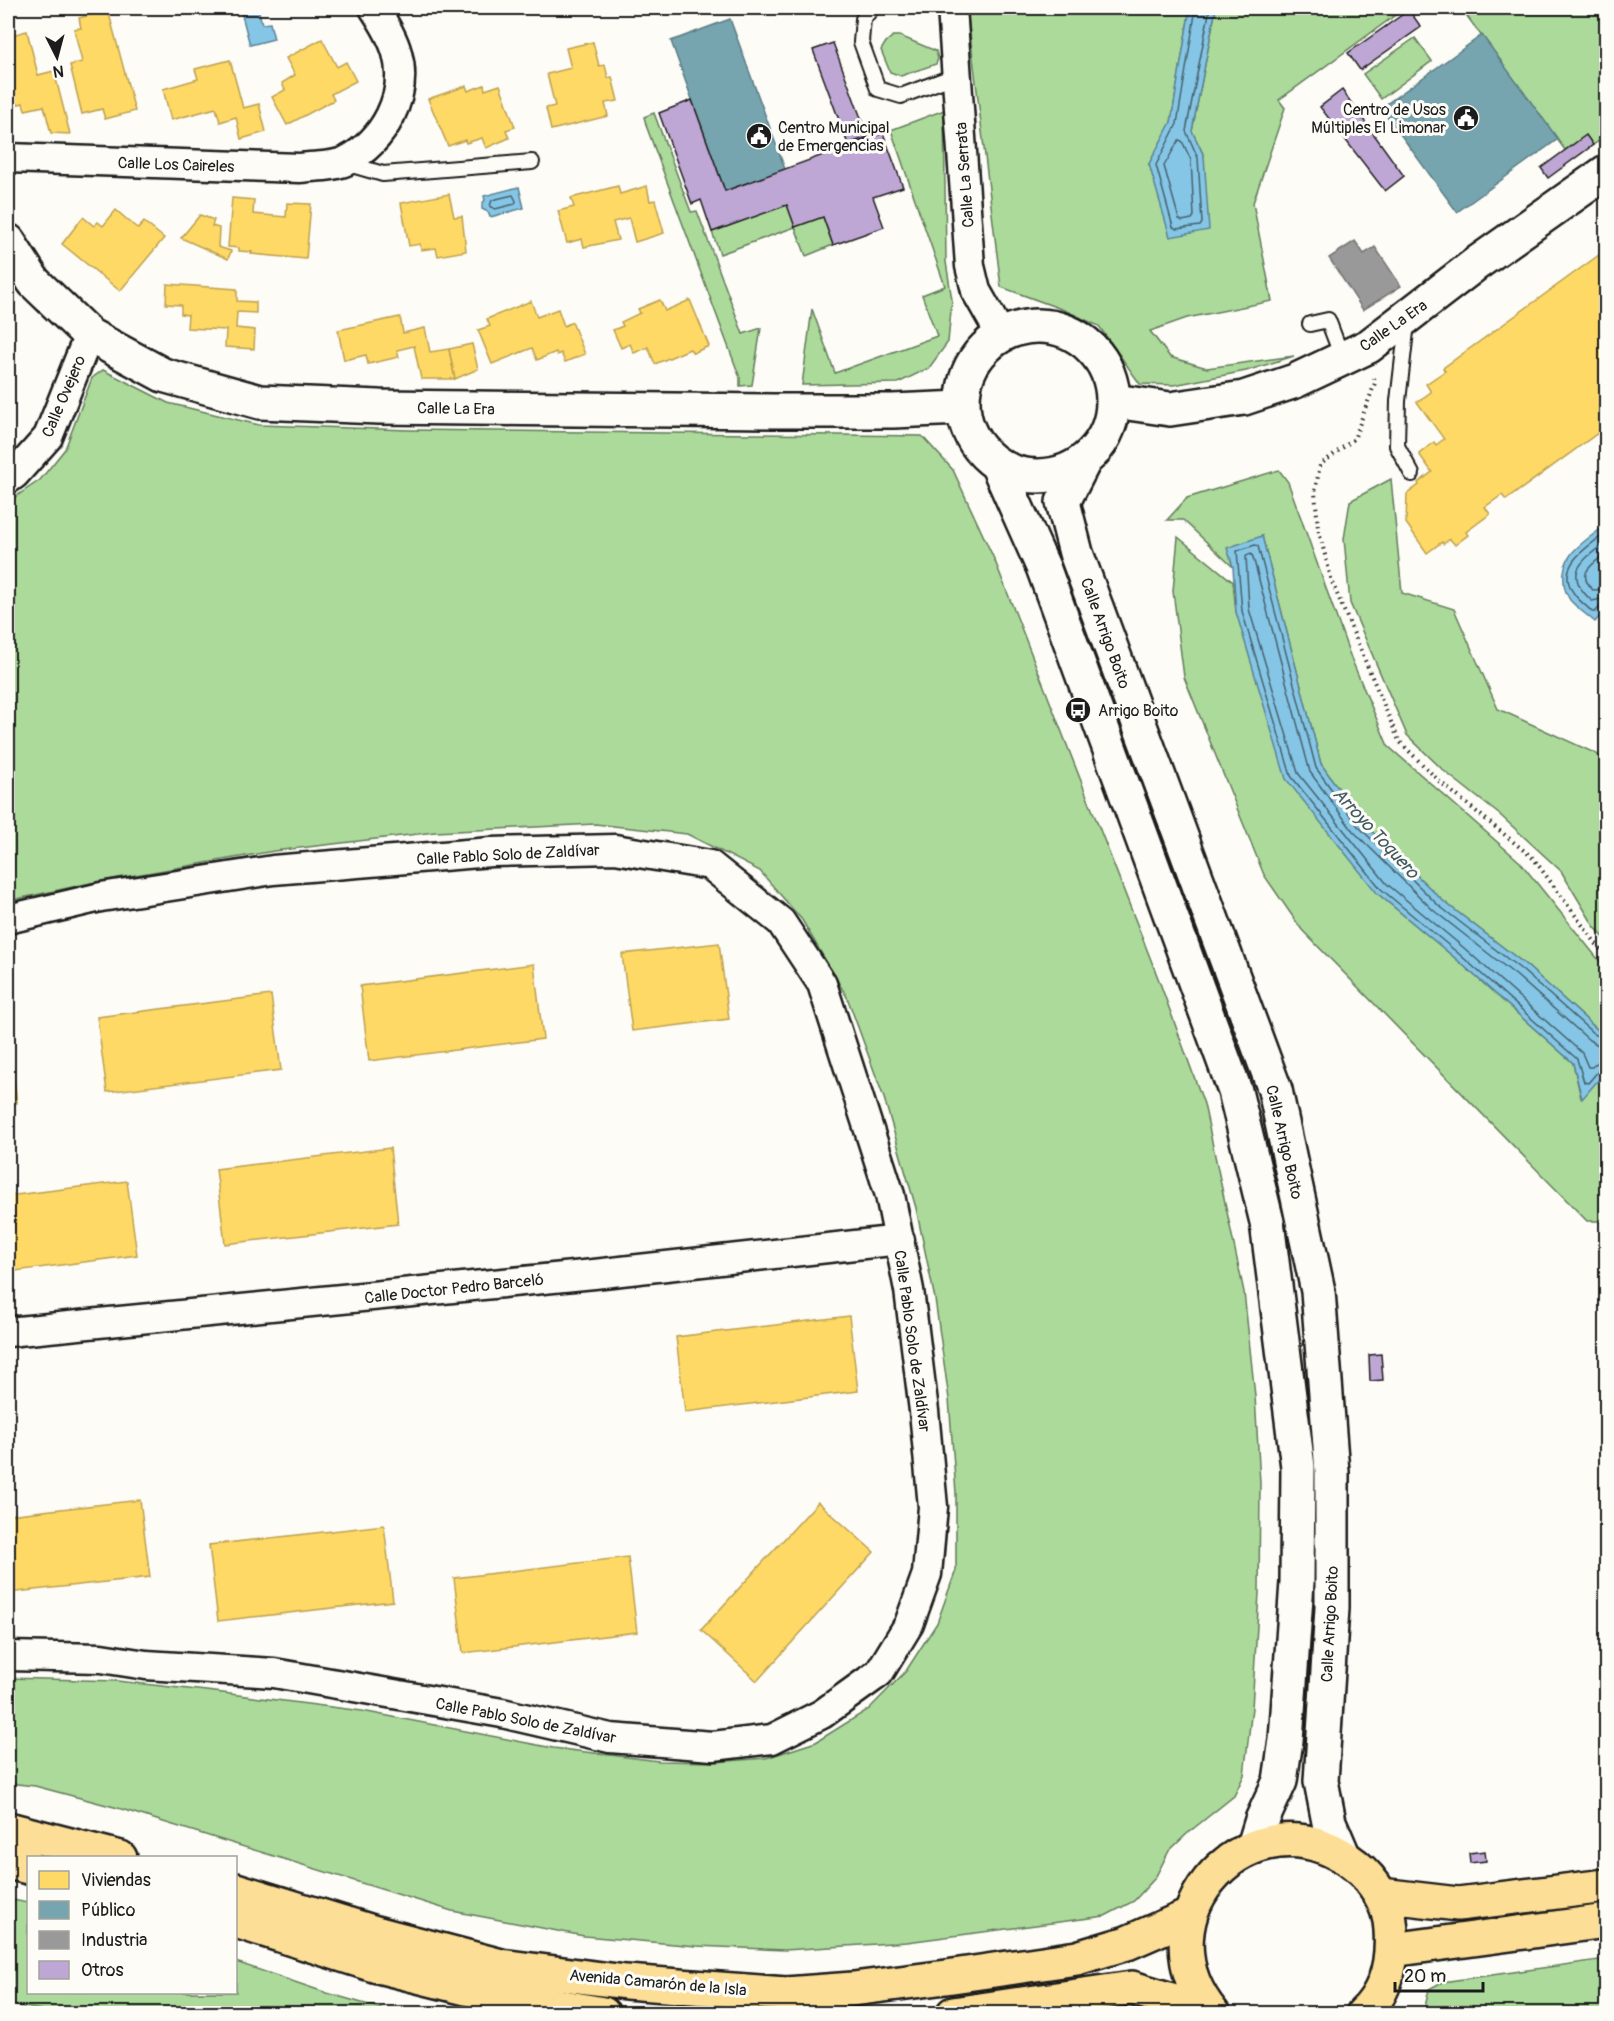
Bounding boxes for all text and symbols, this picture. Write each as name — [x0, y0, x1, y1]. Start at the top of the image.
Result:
north arrow — [27, 27, 87, 87]
text: N — [52, 60, 65, 81]
place label: Centro de Usos Múltiples El Limonar — [1311, 100, 1446, 138]
public building icon: Centro de Usos Múltiples El Limonar — [1451, 103, 1481, 133]
place label: Centro Municipal de Emergencias — [778, 118, 890, 156]
public building icon: Centro Municipal de Emergencias — [744, 121, 774, 151]
street label: Calle La Serrata — [951, 122, 979, 228]
street label: Calle Los Caireles — [117, 153, 235, 177]
street label: Calle La Era — [1356, 295, 1431, 356]
street label: Calle Ovejero — [38, 352, 90, 440]
street label: Calle La Era — [417, 398, 495, 420]
street label: Calle Arrigo Boito — [1076, 575, 1135, 692]
bus stop icon: Arrigo Boito — [1063, 695, 1093, 725]
place label: Arrigo Boito — [1098, 701, 1179, 721]
water label: Arroyo Toquero — [1328, 783, 1425, 885]
street label: Calle Pablo Solo de Zaldívar — [416, 840, 601, 870]
street label: Calle Arrigo Boito — [1261, 1083, 1307, 1202]
street label: Calle Pablo Solo de Zaldívar — [889, 1249, 935, 1434]
street label: Calle Doctor Pedro Barceló — [364, 1270, 545, 1308]
street label: Calle Arrigo Boito — [1317, 1565, 1343, 1683]
street label: Calle Pablo Solo de Zaldívar — [434, 1694, 618, 1748]
legend — [27, 1856, 237, 1994]
text: Viviendas — [81, 1869, 151, 1892]
text: Público — [81, 1899, 136, 1922]
text: Industria — [81, 1929, 147, 1952]
scale bar — [1395, 1955, 1484, 1993]
text: Otros — [81, 1959, 123, 1982]
street label: Avenida Camarón de la Isla — [568, 1965, 747, 2001]
text: 20 m — [1404, 1965, 1446, 1988]

